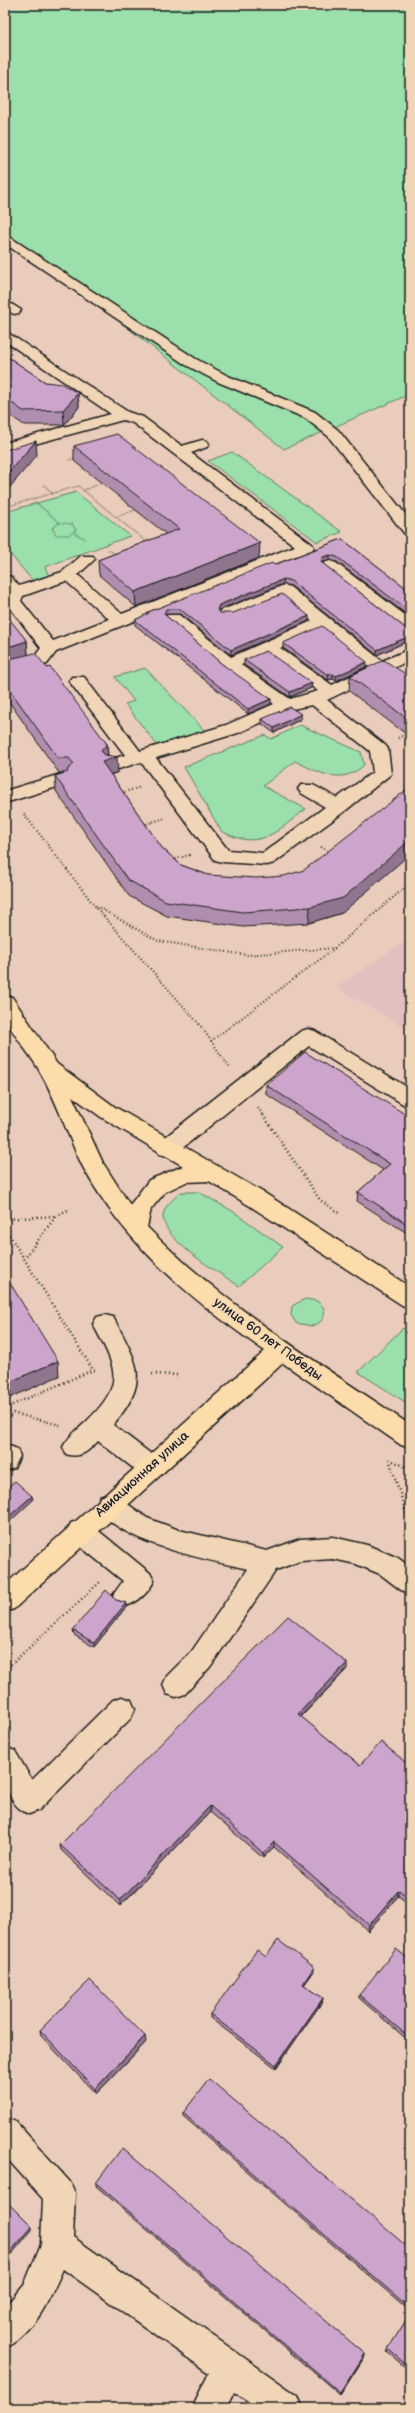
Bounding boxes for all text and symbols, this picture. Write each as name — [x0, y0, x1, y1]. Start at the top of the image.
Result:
street label: улица 60 лет Победы — [210, 1294, 326, 1384]
street label: Авиационная улица — [91, 1428, 192, 1521]

